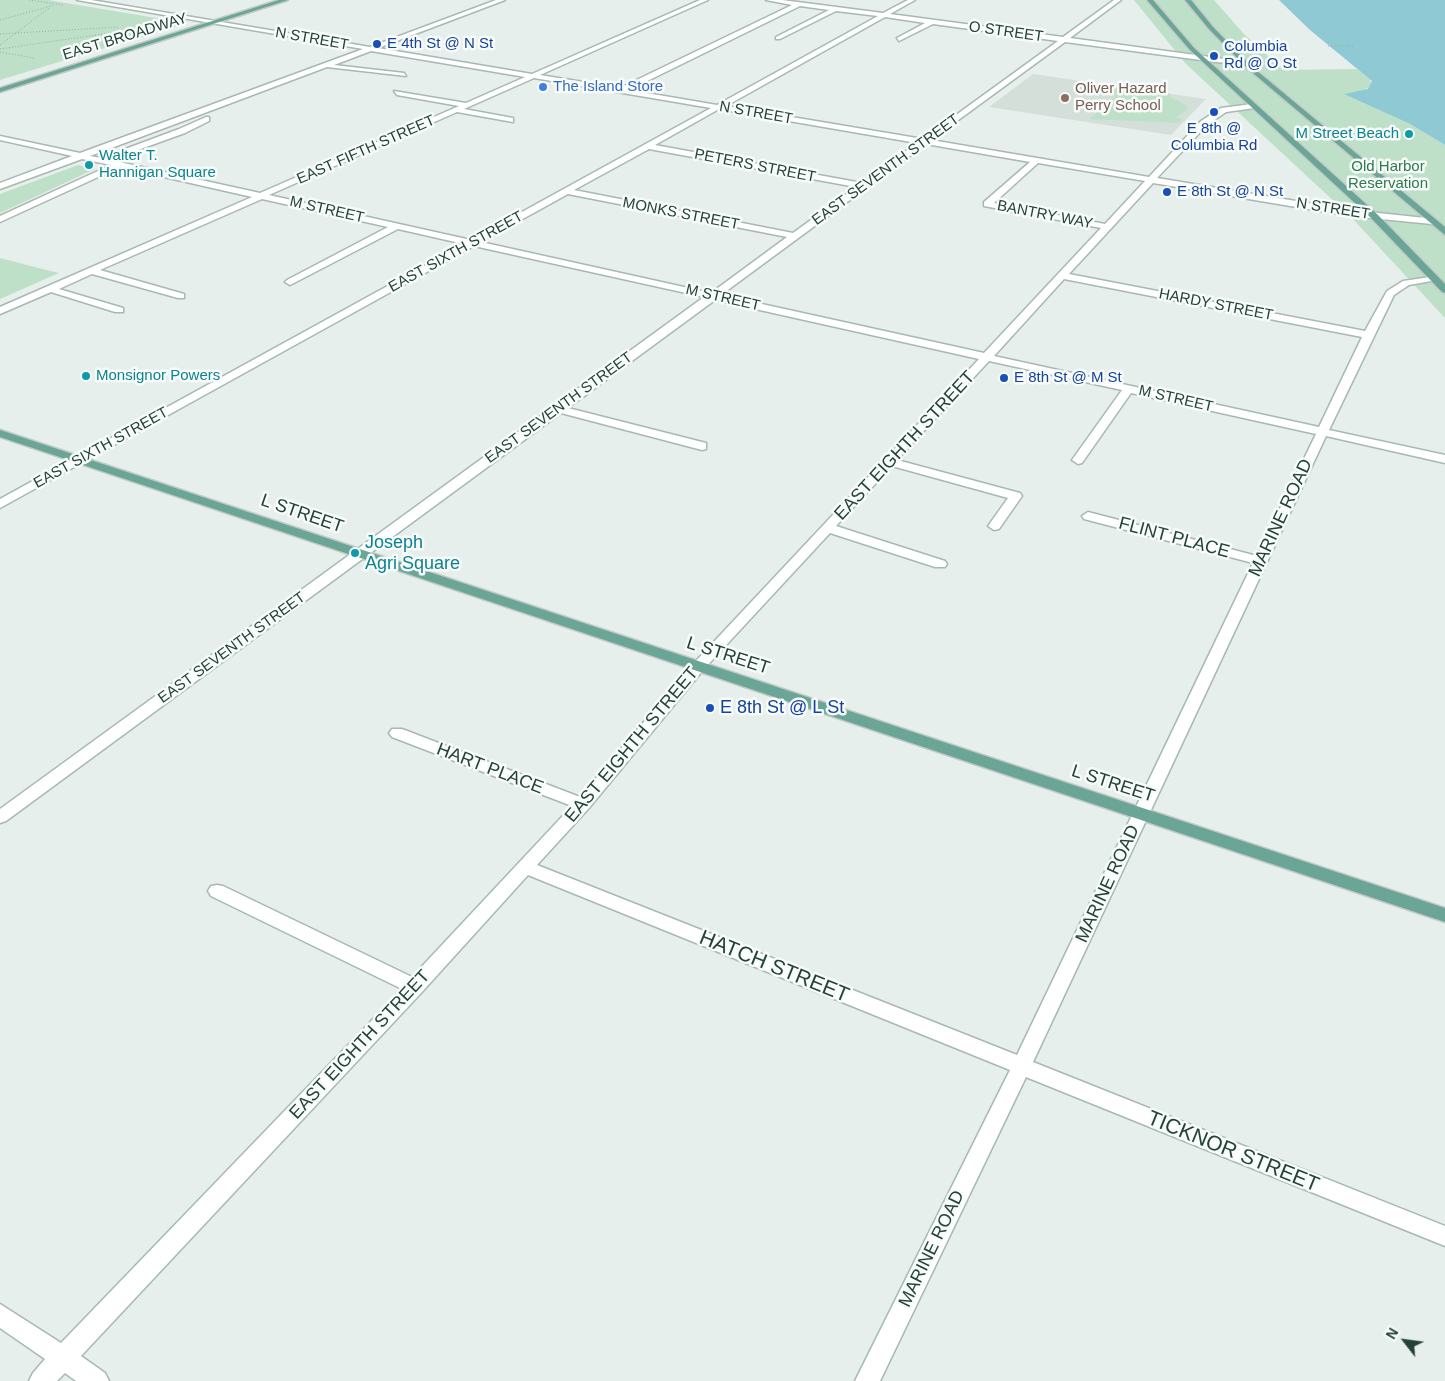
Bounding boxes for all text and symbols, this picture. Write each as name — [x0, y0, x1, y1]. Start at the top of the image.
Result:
street label: EAST BROADWAY — [61, 10, 189, 64]
street label: O STREET — [968, 18, 1044, 46]
street label: N STREET — [274, 24, 350, 54]
place label: E 4th St @ N St — [387, 35, 493, 53]
marker: E 4th St @ N St — [371, 38, 383, 50]
place label: Columbia Rd @ O St — [1224, 38, 1297, 73]
marker: Columbia Rd @ O St — [1208, 50, 1220, 62]
place label: The Island Store — [553, 78, 663, 96]
place label: Oliver Hazard Perry School — [1075, 80, 1167, 115]
marker: The Island Store — [537, 81, 549, 93]
marker: Oliver Hazard Perry School — [1059, 92, 1071, 104]
street label: N STREET — [718, 98, 794, 128]
marker: E 8th @ Columbia Rd — [1208, 106, 1220, 118]
street label: EAST FIFTH STREET — [294, 111, 438, 189]
street label: EAST SEVENTH STREET — [809, 111, 963, 229]
place label: E 8th @ Columbia Rd — [1171, 120, 1257, 155]
place label: M Street Beach — [1296, 125, 1399, 143]
marker: M Street Beach — [1403, 128, 1415, 140]
street label: PETERS STREET — [693, 145, 817, 187]
place label: Walter T. Hannigan Square — [99, 147, 216, 182]
park label: Old Harbor Reservation — [1348, 158, 1428, 193]
marker: Walter T. Hannigan Square — [83, 159, 95, 171]
place label: E 8th St @ N St — [1177, 183, 1283, 201]
marker: E 8th St @ N St — [1161, 186, 1173, 198]
street label: M STREET — [288, 193, 366, 227]
street label: MONKS STREET — [621, 194, 741, 234]
street label: N STREET — [1295, 194, 1371, 224]
street label: BANTRY WAY — [996, 197, 1094, 233]
street label: EAST SIXTH STREET — [386, 208, 526, 296]
street label: M STREET — [684, 281, 762, 315]
street label: HARDY STREET — [1157, 285, 1275, 325]
street label: EAST SEVENTH STREET — [482, 349, 636, 467]
place label: Monsignor Powers — [96, 367, 220, 385]
street label: EAST EIGHTH STREET — [830, 367, 980, 525]
place label: E 8th St @ M St — [1014, 369, 1122, 387]
marker: Monsignor Powers — [80, 370, 92, 382]
marker: E 8th St @ M St — [998, 372, 1010, 384]
street label: M STREET — [1137, 382, 1215, 416]
street label: EAST SIXTH STREET — [31, 404, 171, 492]
street label: MARINE ROAD — [1244, 456, 1318, 580]
street label: L STREET — [258, 490, 346, 538]
street label: FLINT PLACE — [1116, 513, 1232, 563]
place label: Joseph Agri Square — [365, 532, 460, 574]
marker: Joseph Agri Square — [349, 547, 361, 559]
street label: EAST SEVENTH STREET — [155, 589, 309, 707]
street label: L STREET — [684, 632, 772, 680]
street label: EAST EIGHTH STREET — [561, 663, 703, 827]
place label: E 8th St @ L St — [720, 697, 844, 719]
marker: E 8th St @ L St — [704, 702, 716, 714]
street label: HART PLACE — [434, 739, 546, 799]
street label: L STREET — [1069, 760, 1157, 808]
street label: MARINE ROAD — [1071, 822, 1145, 946]
street label: HATCH STREET — [695, 925, 853, 1009]
street label: EAST EIGHTH STREET — [285, 966, 435, 1124]
street label: TICKNOR STREET — [1143, 1106, 1323, 1198]
street label: MARINE ROAD — [894, 1187, 970, 1311]
north arrow — [1380, 1316, 1430, 1366]
text: N — [1383, 1325, 1401, 1342]

